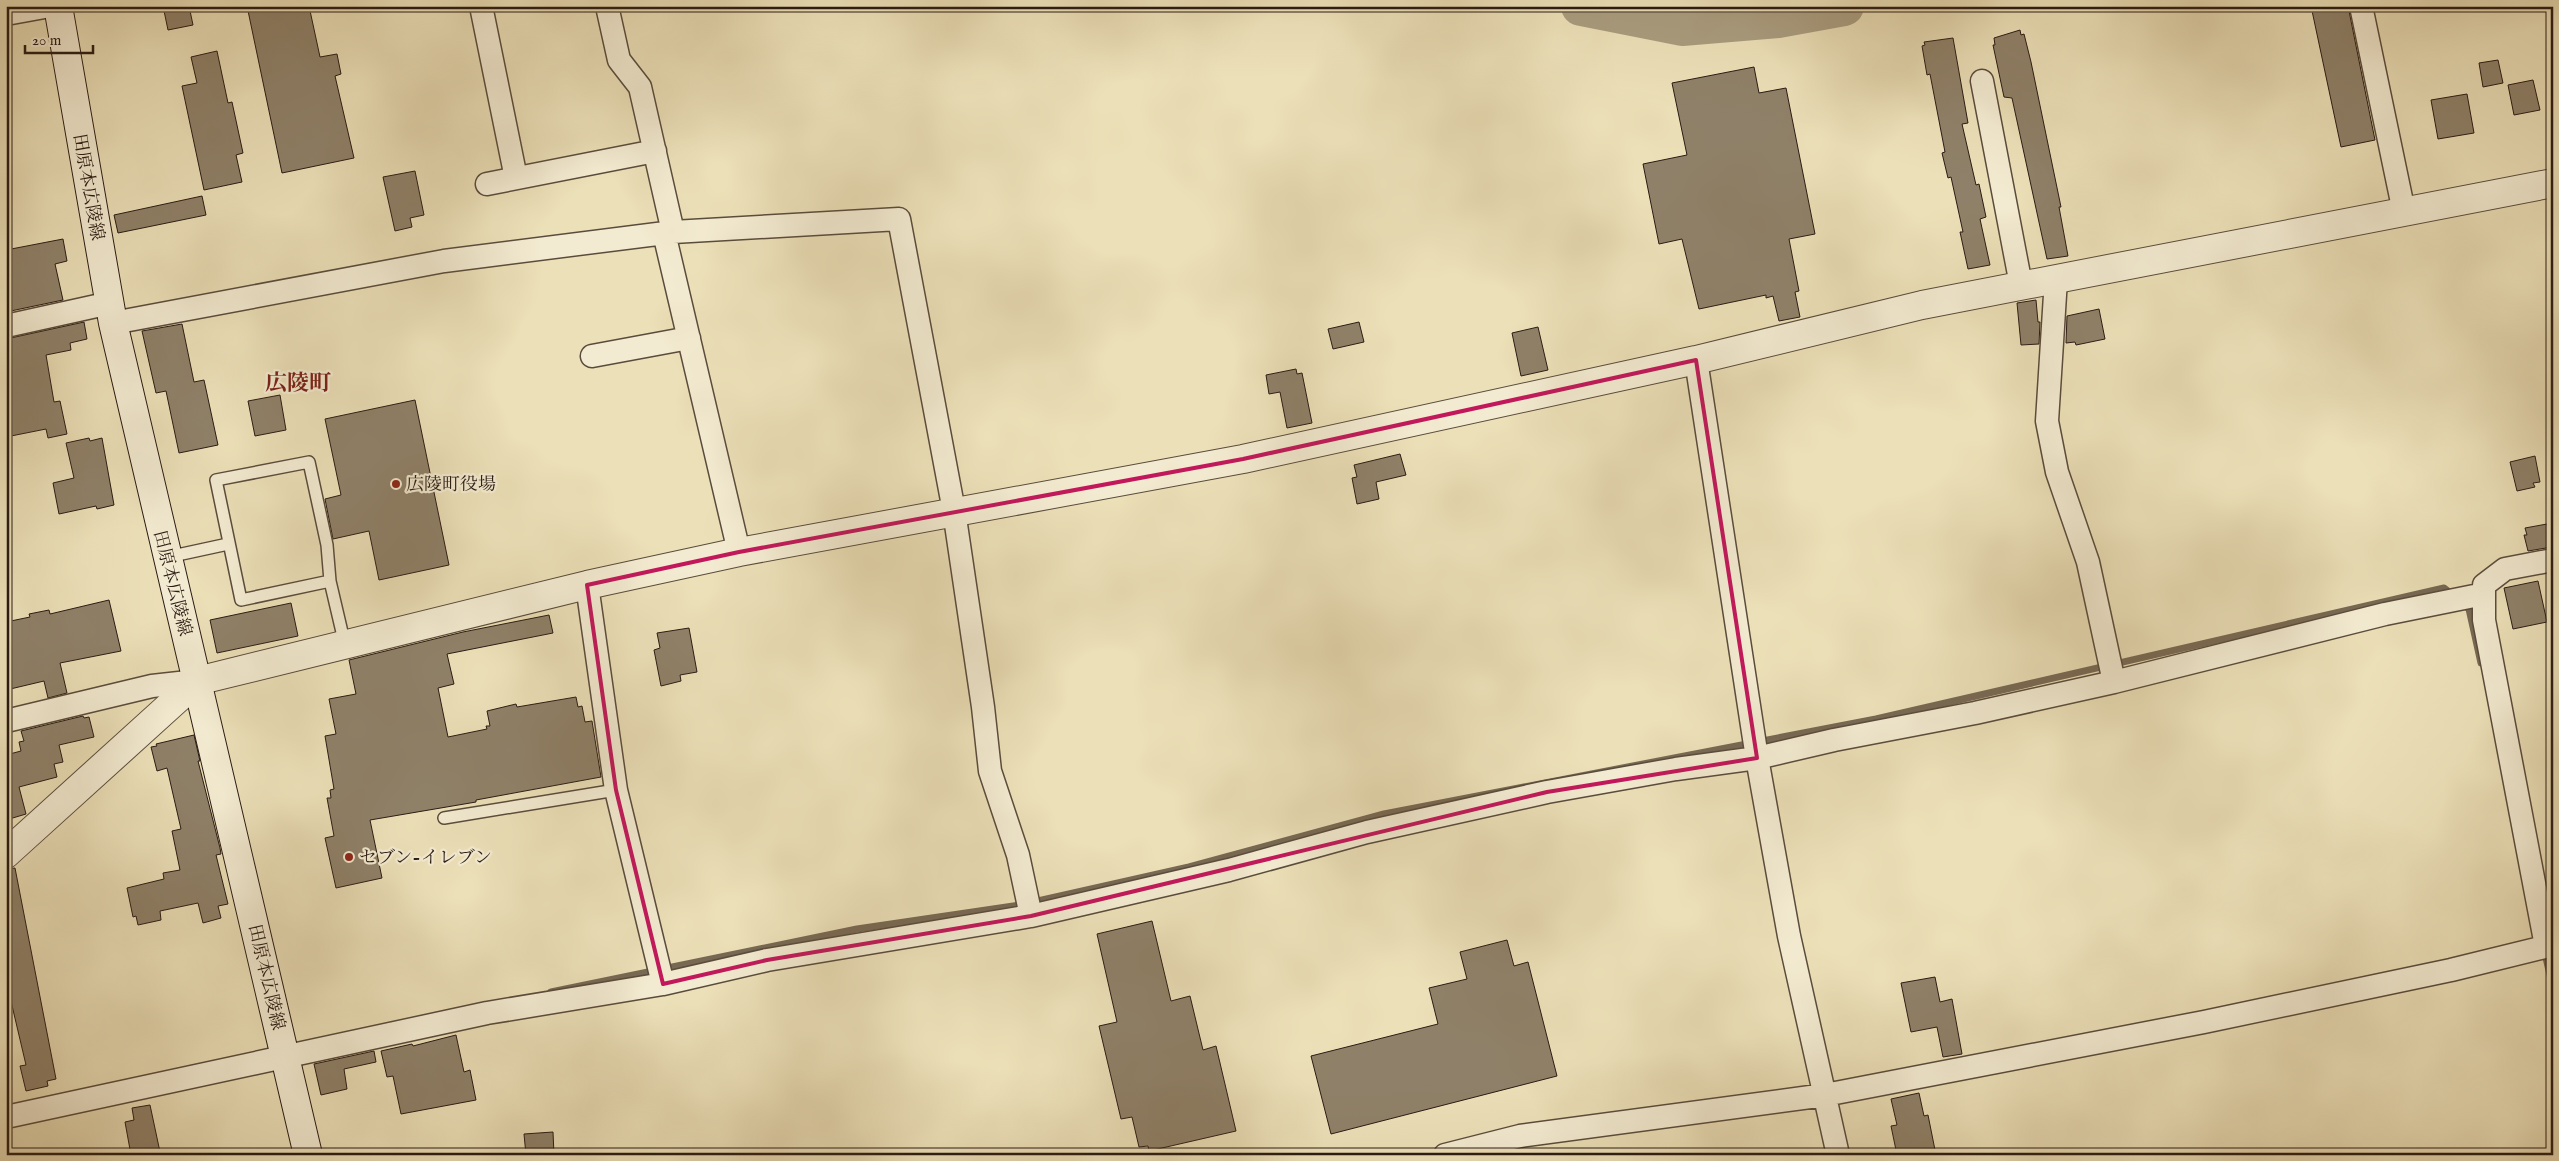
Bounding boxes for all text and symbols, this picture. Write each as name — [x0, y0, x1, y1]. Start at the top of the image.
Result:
scale bar — [25, 22, 92, 54]
text: 20 m — [32, 31, 62, 50]
street label: 田原本広陵線 — [67, 132, 108, 242]
district label: 広陵町 — [265, 370, 331, 398]
place label: 広陵町役場 — [406, 474, 496, 497]
marker: 広陵町役場 — [390, 478, 402, 490]
street label: 田原本広陵線 — [147, 528, 196, 639]
place label: セブン-イレブン — [359, 847, 492, 870]
marker: セブン-イレブン — [343, 851, 355, 863]
street label: 田原本広陵線 — [242, 922, 289, 1033]

